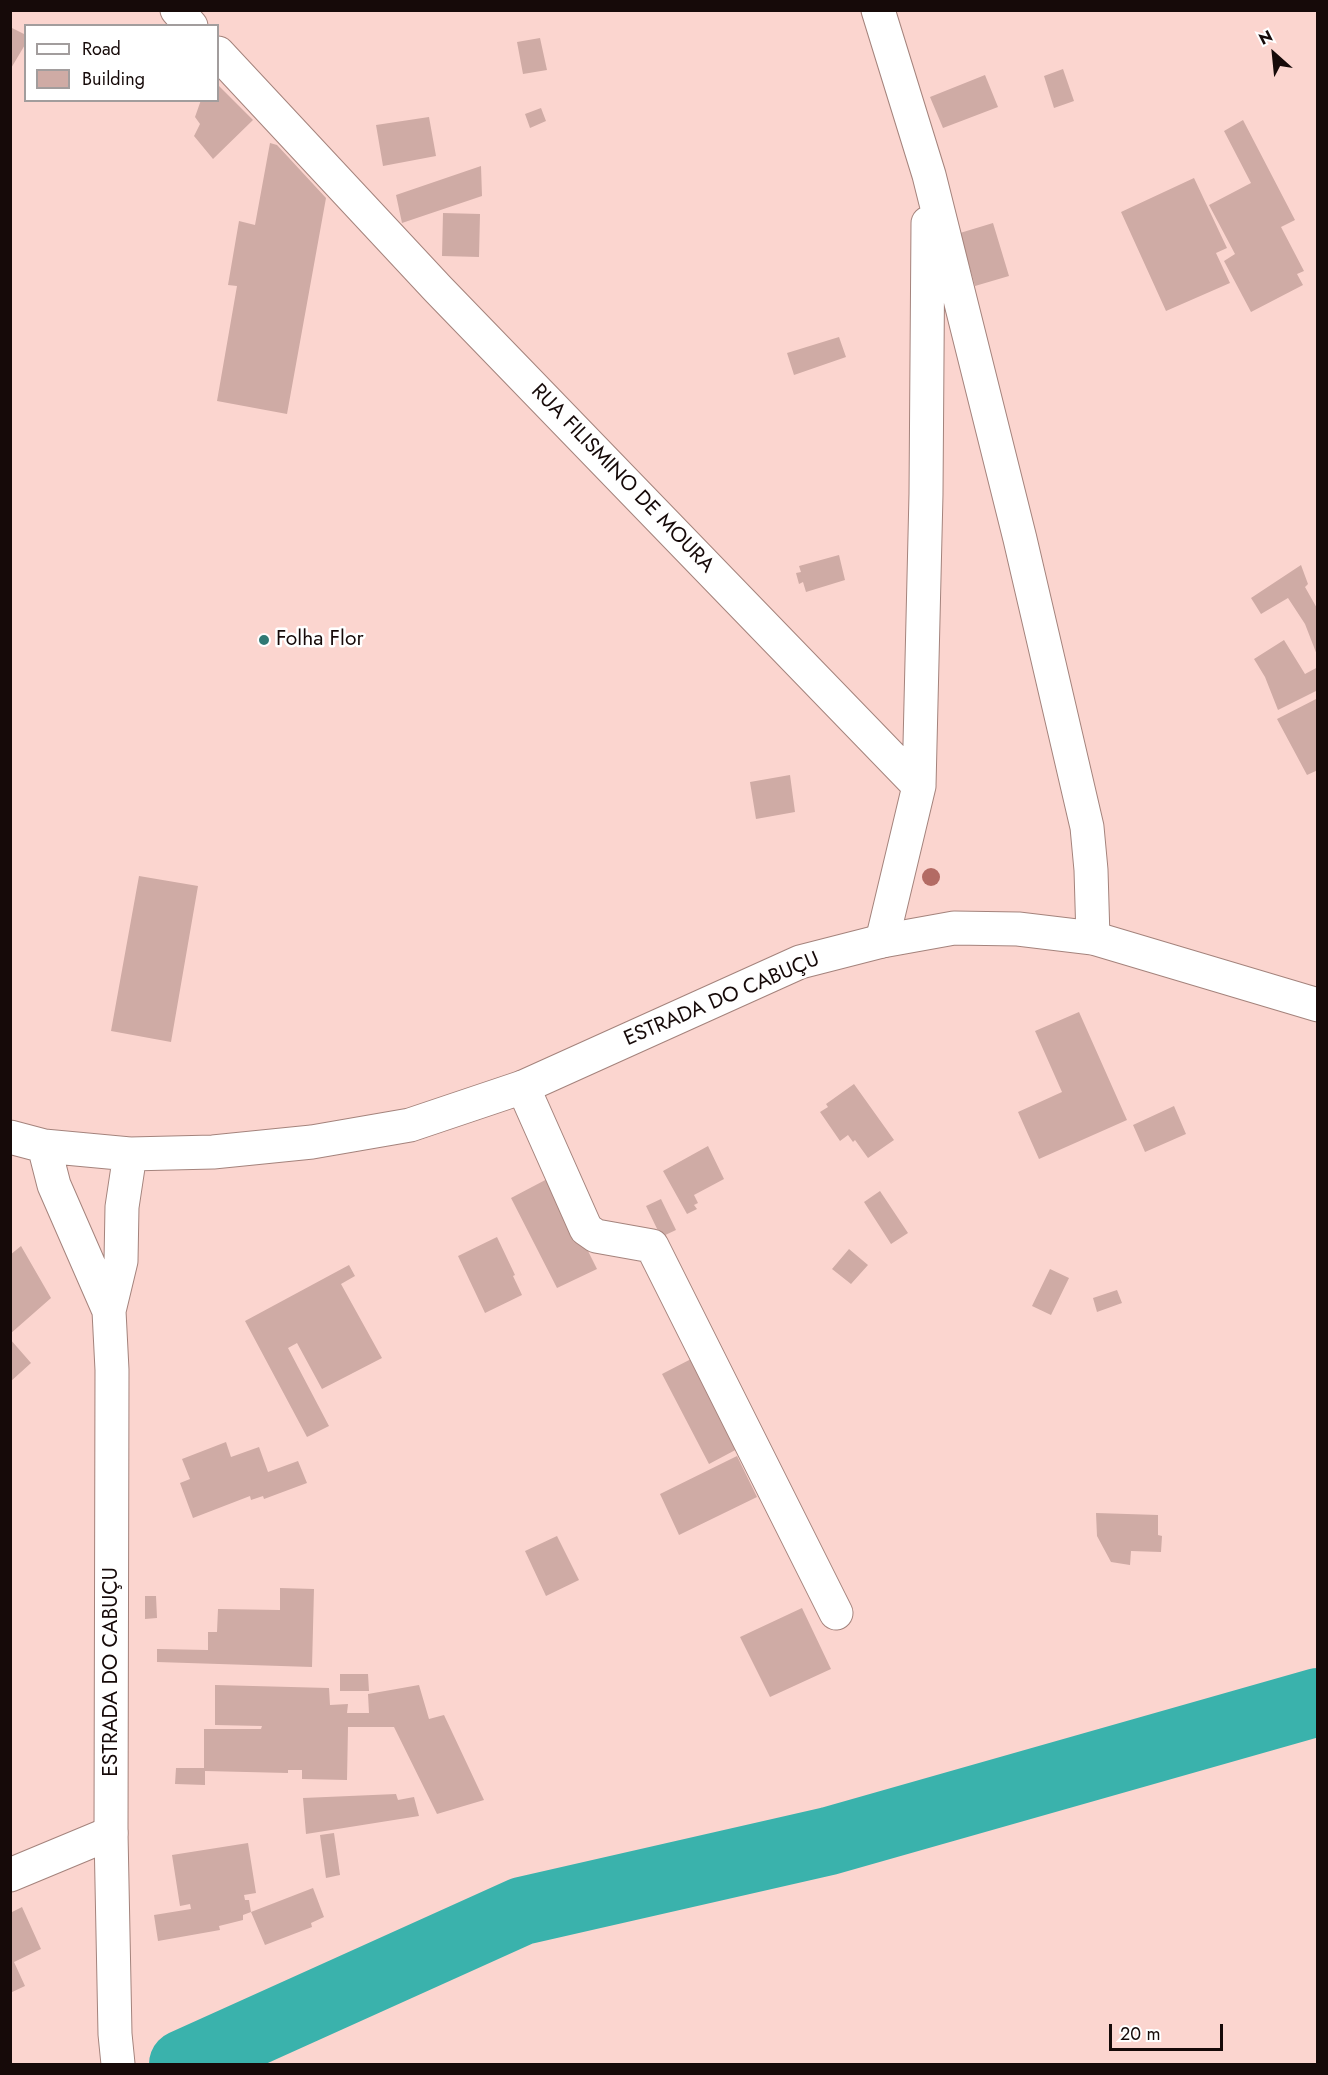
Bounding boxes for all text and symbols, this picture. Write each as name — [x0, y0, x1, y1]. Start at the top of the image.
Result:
legend — [24, 24, 219, 102]
north arrow — [1244, 24, 1304, 84]
text: N — [1255, 24, 1276, 51]
text: Road — [82, 36, 121, 62]
text: Building — [82, 66, 145, 92]
street label: RUA FILISMINO DE MOURA — [525, 379, 719, 579]
place label: Folha Flor — [276, 627, 364, 653]
marker: Folha Flor — [257, 633, 271, 647]
street label: ESTRADA DO CABUÇU — [621, 947, 823, 1053]
street label: ESTRADA DO CABUÇU — [99, 1567, 125, 1777]
scale bar — [1112, 2012, 1226, 2050]
text: 20 m — [1120, 2021, 1160, 2047]

